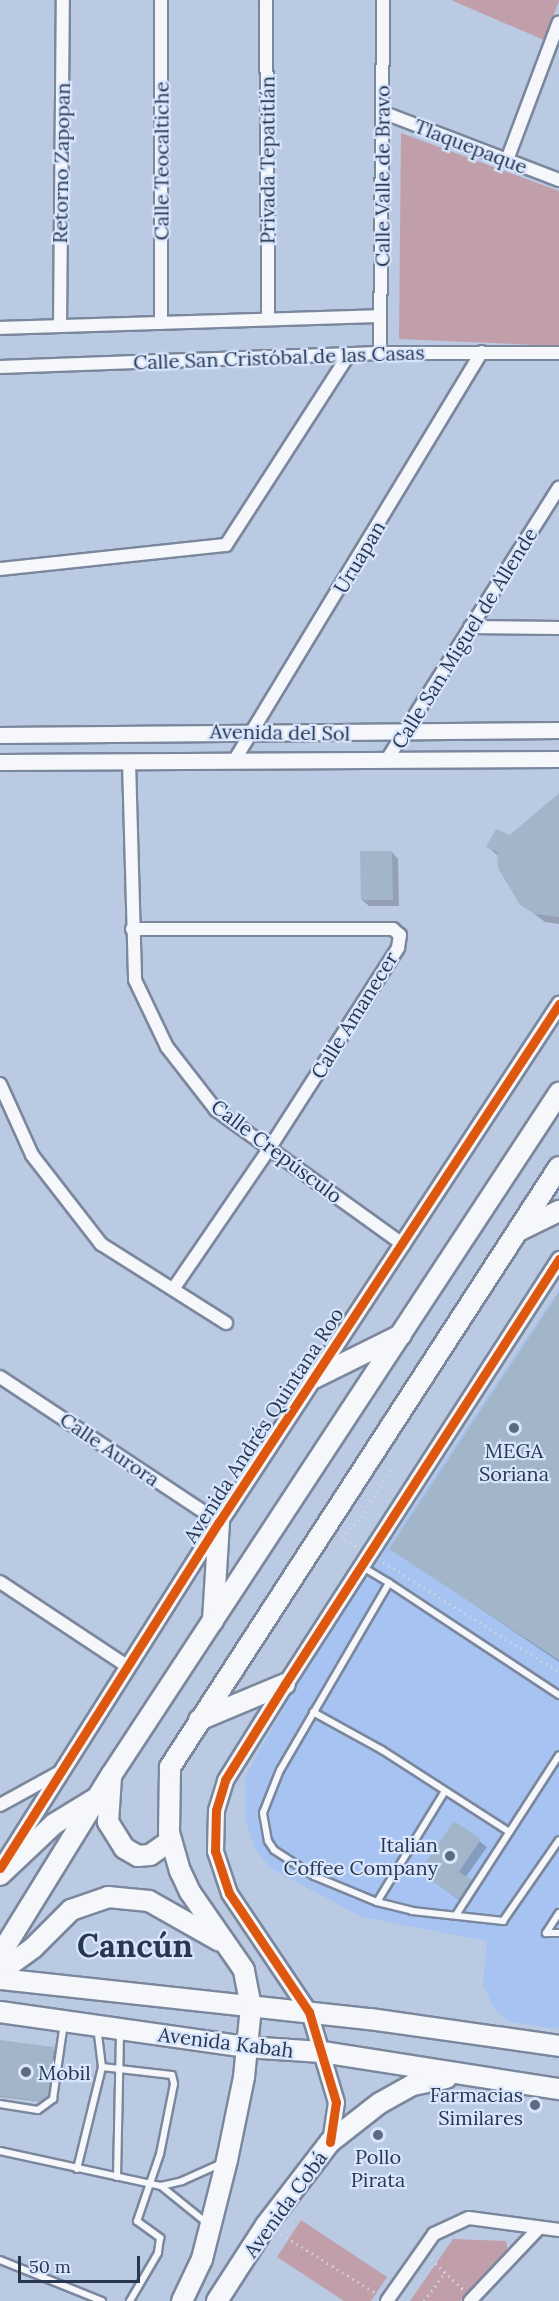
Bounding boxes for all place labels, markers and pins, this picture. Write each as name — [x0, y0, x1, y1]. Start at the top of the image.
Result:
marker: MEGA Soriana — [507, 1421, 521, 1435]
place label: MEGA Soriana — [479, 1438, 549, 1485]
place label: Italian Coffee Company — [284, 1832, 438, 1879]
marker: Italian Coffee Company — [443, 1849, 457, 1863]
place label: Mobil — [38, 2060, 91, 2084]
marker: Mobil — [19, 2065, 33, 2079]
place label: Farmacias Similares — [430, 2082, 523, 2129]
marker: Farmacias Similares — [528, 2098, 542, 2112]
marker: Pollo Pirata — [371, 2128, 385, 2142]
place label: Pollo Pirata — [351, 2144, 405, 2191]

